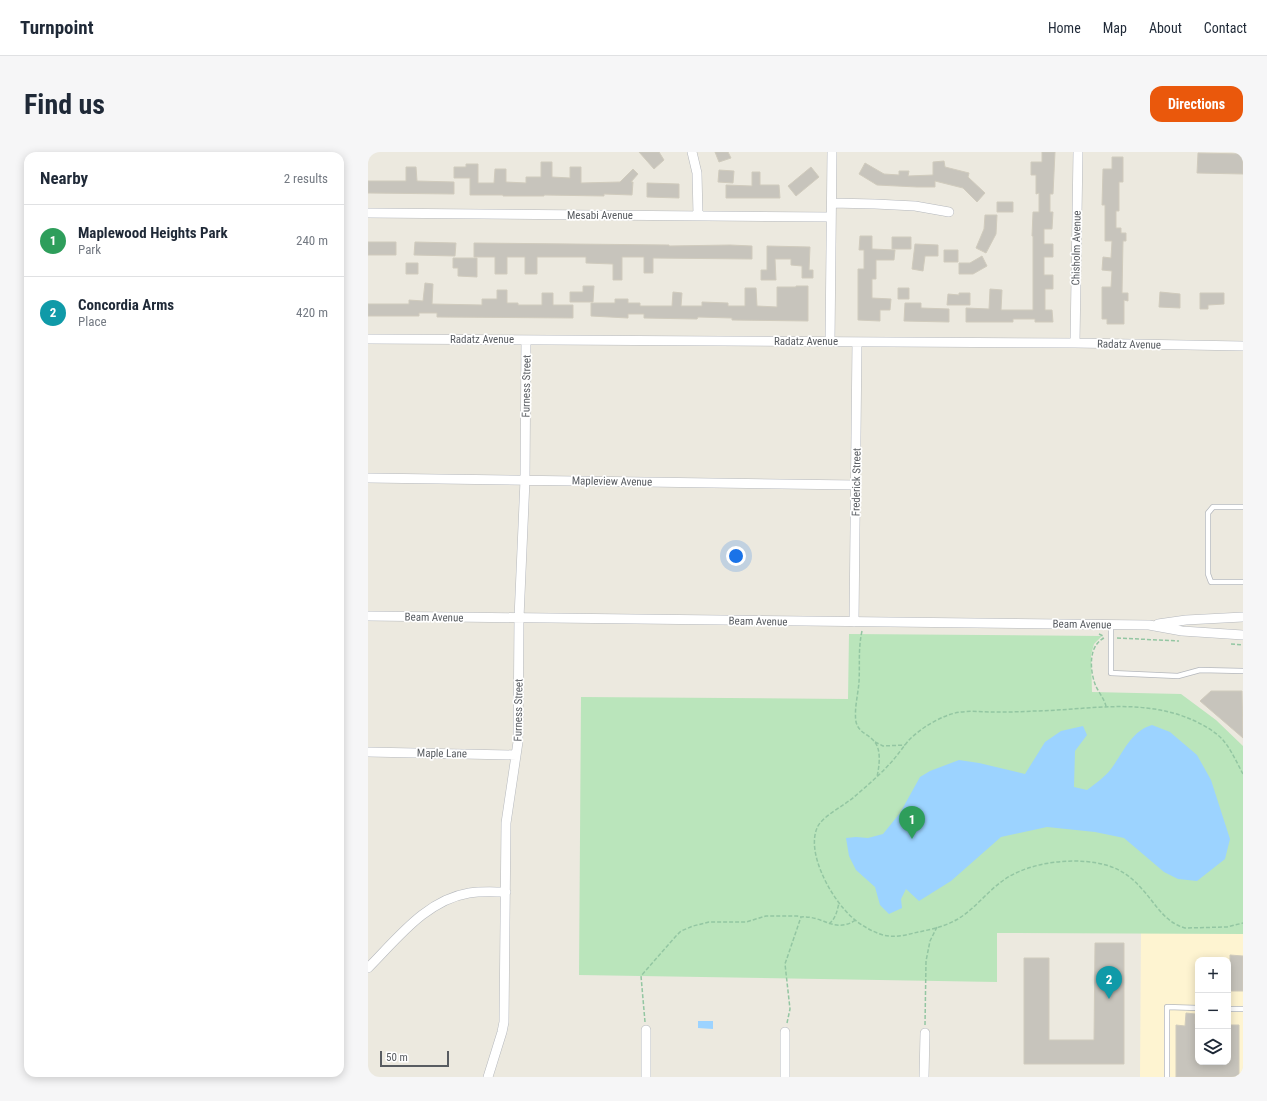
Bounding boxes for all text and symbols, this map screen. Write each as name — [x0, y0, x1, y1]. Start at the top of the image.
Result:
text: Turnpoint — [20, 16, 94, 39]
text: Home — [1048, 20, 1081, 36]
text: Map — [1103, 20, 1127, 36]
text: About — [1149, 20, 1182, 36]
text: Contact — [1204, 20, 1247, 36]
button: Directions — [1150, 86, 1243, 122]
text: Find us — [24, 88, 105, 121]
text: Nearby — [40, 168, 88, 188]
text: 2 results — [284, 171, 328, 186]
street label: Mesabi Avenue — [567, 209, 633, 222]
street label: Chisholm Avenue — [1069, 210, 1084, 286]
text: Maplewood Heights Park — [78, 224, 228, 242]
text: 1 — [50, 233, 56, 248]
text: 240 m — [296, 233, 328, 248]
text: Park — [78, 242, 101, 257]
text: Concordia Arms — [78, 296, 174, 314]
text: 2 — [50, 305, 56, 320]
text: 420 m — [296, 305, 328, 320]
text: Place — [78, 314, 107, 329]
street label: Radatz Avenue — [450, 333, 514, 346]
street label: Radatz Avenue — [774, 335, 838, 348]
street label: Radatz Avenue — [1097, 337, 1161, 352]
street label: Furness Street — [519, 355, 534, 417]
street label: Frederick Street — [849, 448, 864, 516]
street label: Mapleview Avenue — [572, 474, 652, 489]
your location — [726, 546, 746, 566]
street label: Beam Avenue — [404, 610, 464, 625]
street label: Beam Avenue — [728, 614, 788, 629]
street label: Beam Avenue — [1052, 617, 1112, 632]
street label: Furness Street — [511, 679, 526, 741]
street label: Maple Lane — [417, 747, 467, 760]
pin: 1 — [899, 806, 925, 839]
map controls — [1195, 957, 1231, 1065]
button: + — [1195, 957, 1231, 993]
pin: 2 — [1096, 966, 1122, 999]
button: − — [1195, 993, 1231, 1029]
button: layers — [1195, 1029, 1231, 1065]
scale bar — [380, 1049, 449, 1068]
text: 50 m — [386, 1051, 408, 1064]

